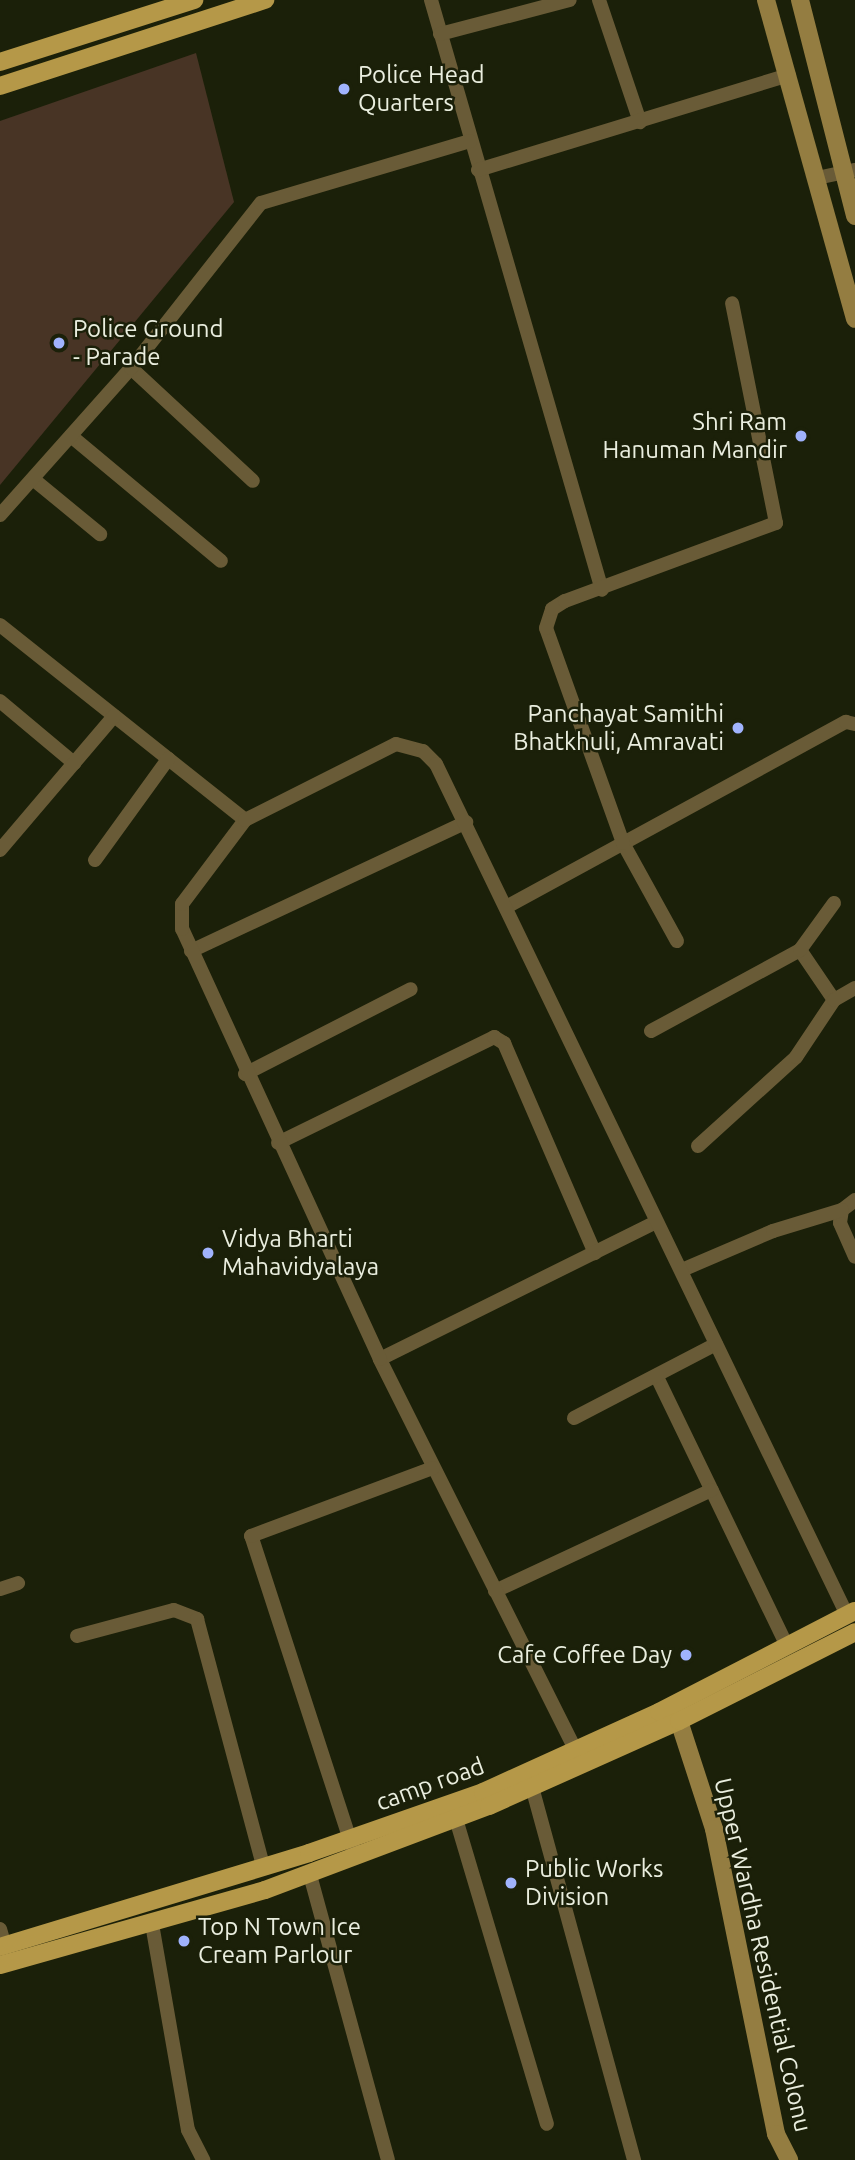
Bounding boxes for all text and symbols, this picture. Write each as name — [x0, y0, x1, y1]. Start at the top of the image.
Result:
place label: Police Head Quarters — [358, 61, 484, 117]
marker: Police Head Quarters — [336, 81, 352, 97]
place label: Police Ground - Parade — [73, 315, 224, 371]
marker: Police Ground - Parade — [51, 335, 67, 351]
place label: Shri Ram Hanuman Mandir — [602, 408, 787, 464]
marker: Shri Ram Hanuman Mandir — [793, 428, 809, 444]
place label: Panchayat Samithi Bhatkhuli, Amravati — [513, 700, 724, 756]
marker: Panchayat Samithi Bhatkhuli, Amravati — [730, 720, 746, 736]
place label: Vidya Bharti Mahavidyalaya — [222, 1225, 379, 1281]
marker: Vidya Bharti Mahavidyalaya — [200, 1245, 216, 1261]
place label: Cafe Coffee Day — [497, 1641, 672, 1669]
marker: Cafe Coffee Day — [678, 1647, 694, 1663]
street label: camp road — [372, 1751, 488, 1817]
street label: Upper Wardha Residential Colonu — [708, 1775, 818, 2135]
place label: Public Works Division — [525, 1855, 663, 1911]
marker: Public Works Division — [503, 1875, 519, 1891]
place label: Top N Town Ice Cream Parlour — [198, 1913, 361, 1969]
marker: Top N Town Ice Cream Parlour — [176, 1933, 192, 1949]

